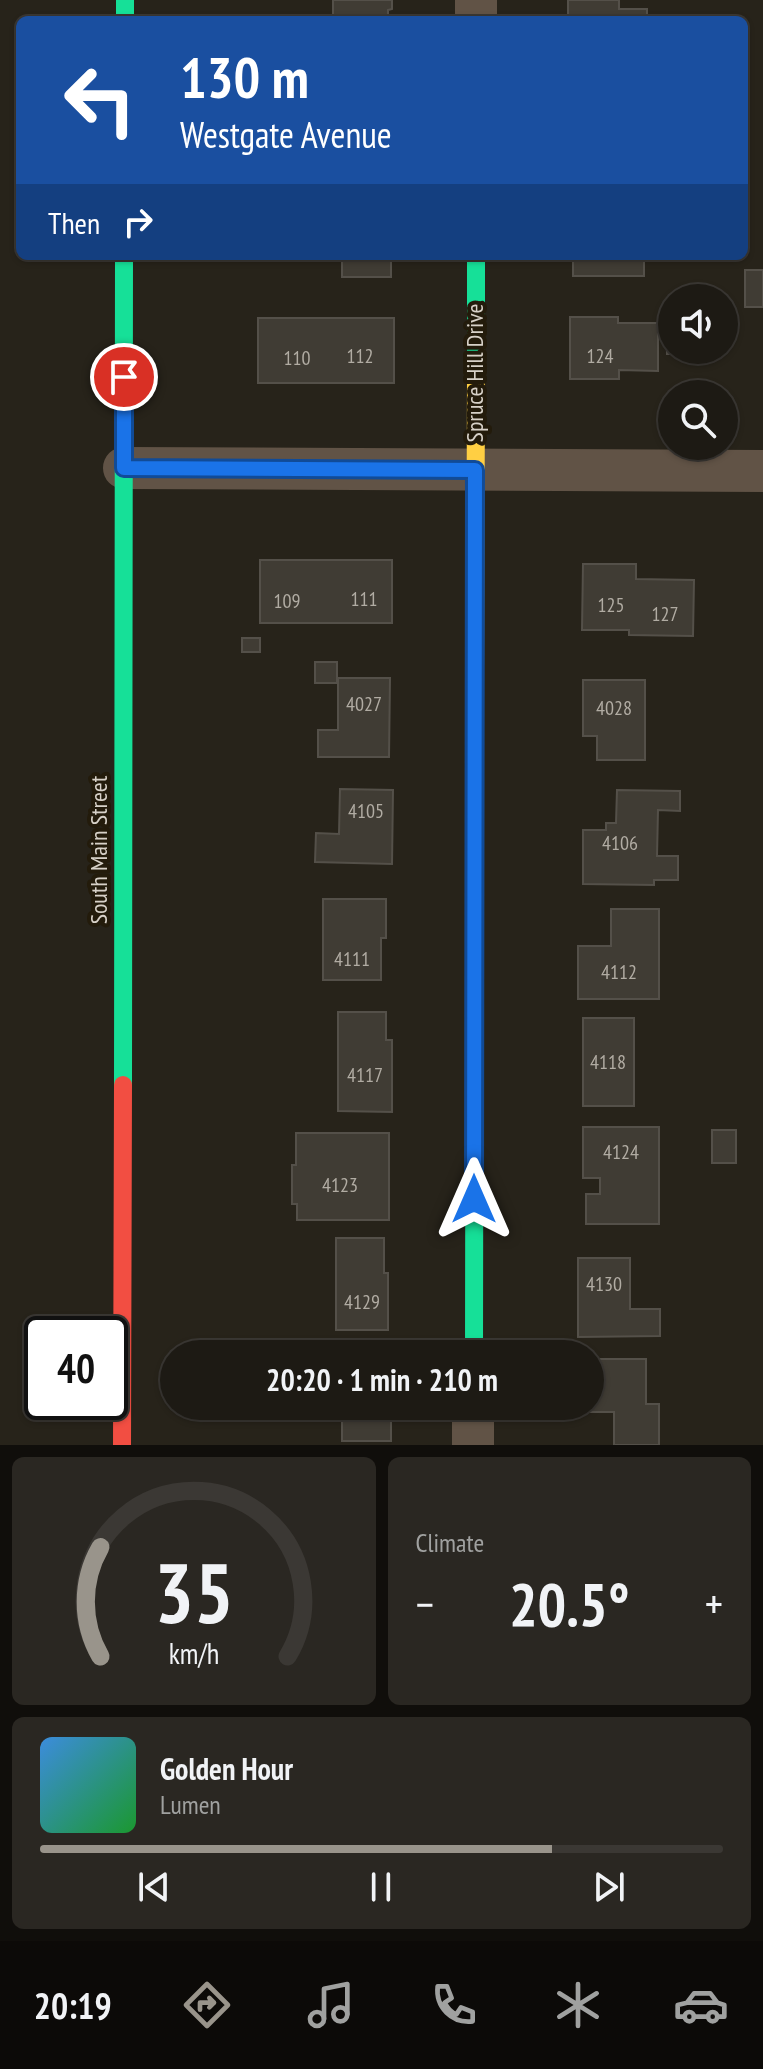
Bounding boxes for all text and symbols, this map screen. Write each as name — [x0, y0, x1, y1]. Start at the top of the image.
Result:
text: 130 m — [180, 41, 309, 113]
icon: left — [48, 48, 152, 152]
text: Westgate Avenue — [180, 111, 392, 158]
icon: right — [116, 200, 160, 244]
text: Then — [48, 203, 100, 242]
map controls — [658, 284, 738, 460]
button: sound — [658, 284, 738, 364]
street label: Spruce Hill Drive — [459, 304, 490, 442]
pin — [90, 343, 158, 411]
house number: 112 — [347, 343, 374, 369]
house number: 124 — [587, 343, 614, 369]
house number: 110 — [284, 345, 311, 371]
icon: arrive — [102, 355, 146, 399]
button: search — [658, 380, 738, 460]
house number: 111 — [351, 586, 378, 612]
house number: 109 — [274, 588, 301, 614]
house number: 125 — [598, 592, 625, 618]
house number: 127 — [652, 601, 679, 627]
house number: 4027 — [346, 691, 382, 717]
house number: 4028 — [596, 695, 632, 721]
street label: South Main Street — [83, 775, 114, 924]
house number: 4105 — [348, 798, 384, 824]
house number: 4106 — [602, 830, 638, 856]
house number: 4111 — [334, 946, 370, 972]
house number: 4112 — [601, 959, 637, 985]
house number: 4118 — [590, 1049, 626, 1075]
house number: 4117 — [347, 1062, 383, 1088]
house number: 4124 — [603, 1139, 639, 1165]
position arrow — [432, 1157, 516, 1241]
house number: 4123 — [322, 1172, 358, 1198]
house number: 4130 — [586, 1271, 622, 1297]
house number: 4129 — [344, 1289, 380, 1315]
speed limit sign: 40 — [24, 1316, 128, 1420]
text: 20:20 · 1 min · 210 m — [266, 1360, 498, 1399]
text: Climate — [416, 1526, 484, 1559]
text: 35 — [154, 1538, 234, 1646]
text: 20.5° — [509, 1565, 630, 1643]
text: − — [416, 1575, 434, 1632]
text: + — [705, 1575, 723, 1632]
text: km/h — [168, 1635, 219, 1672]
text: Golden Hour — [160, 1749, 293, 1788]
text: Lumen — [160, 1788, 221, 1821]
icon: previous — [132, 1865, 176, 1909]
icon: pause — [359, 1865, 403, 1909]
icon: next — [587, 1865, 631, 1909]
icon: directions — [179, 1977, 235, 2033]
icon: music — [303, 1977, 359, 2033]
icon: phone — [426, 1977, 482, 2033]
icon: climate — [550, 1977, 606, 2033]
icon: car — [673, 1977, 729, 2033]
text: 20:19 — [34, 1982, 112, 2029]

